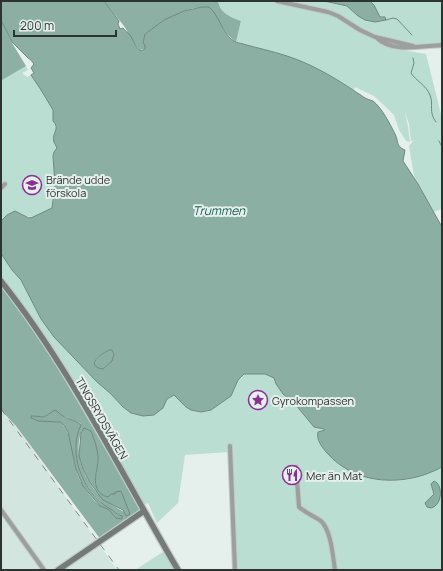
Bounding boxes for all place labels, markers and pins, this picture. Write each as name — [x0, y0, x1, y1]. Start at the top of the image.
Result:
place label: Brände udde förskola — [46, 172, 111, 200]
school or university icon: Brände udde förskola — [21, 174, 43, 196]
place icon: Gyrokompassen — [247, 389, 269, 411]
place label: Gyrokompassen — [272, 393, 354, 408]
restaurant icon: Mer än Mat — [281, 464, 303, 486]
place label: Mer än Mat — [306, 468, 362, 483]

